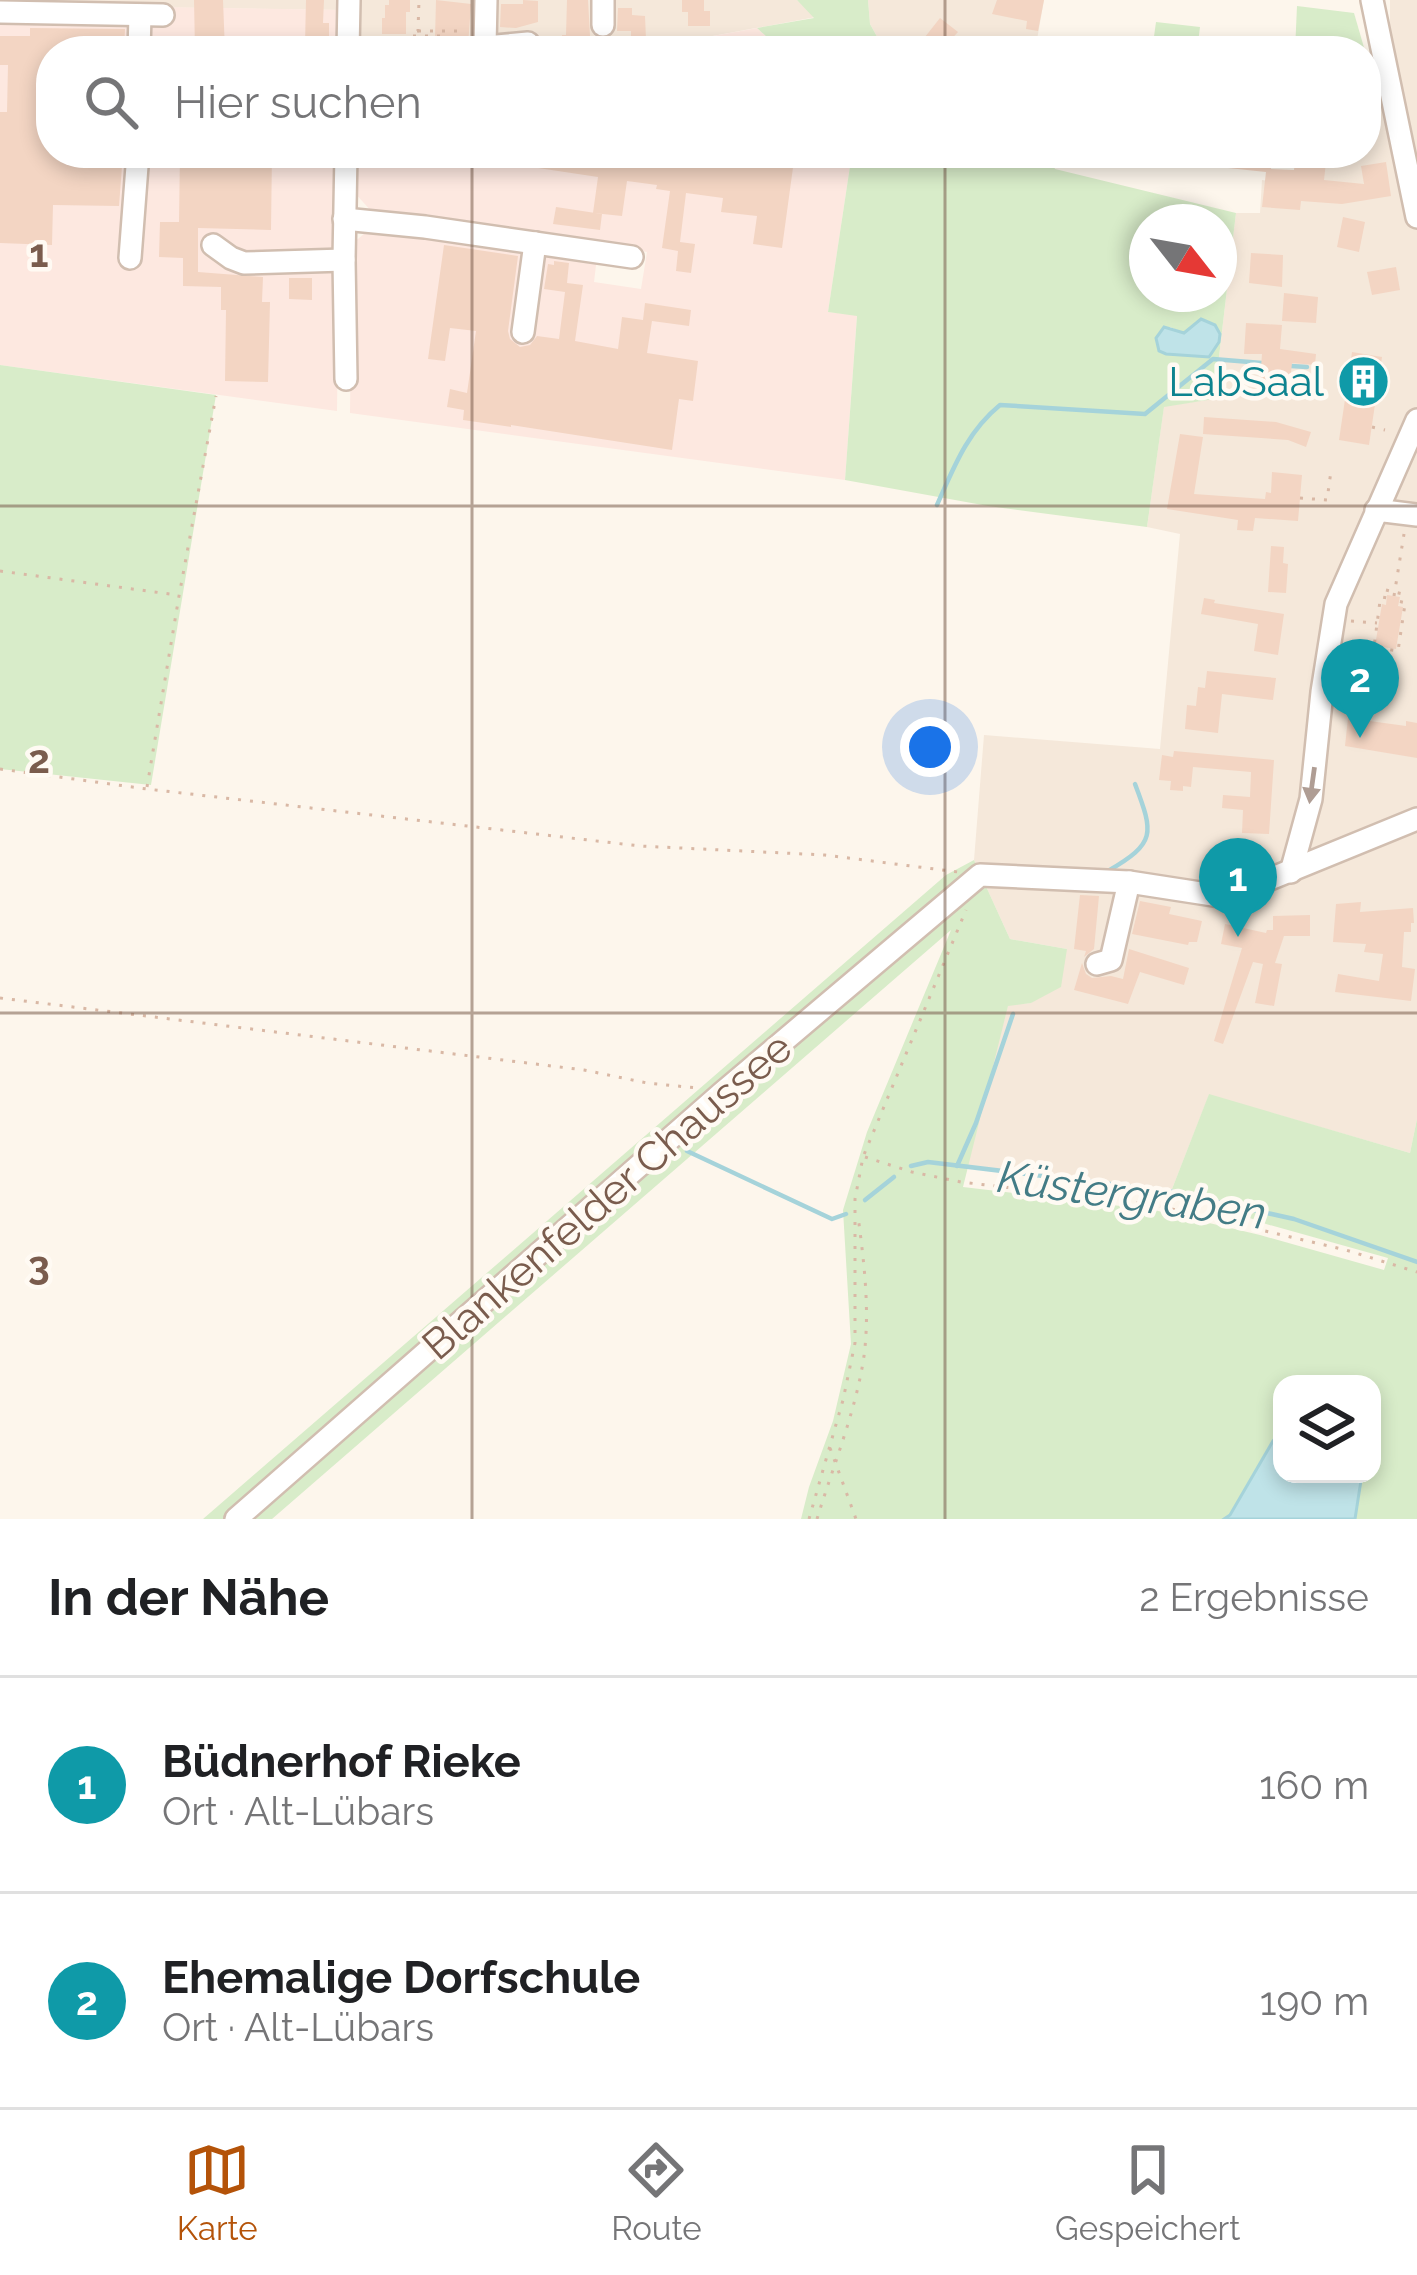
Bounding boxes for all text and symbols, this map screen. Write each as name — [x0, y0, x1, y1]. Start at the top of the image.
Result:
search box — [36, 36, 1381, 168]
icon: search — [78, 69, 144, 135]
text: Hier suchen — [174, 76, 422, 129]
north arrow — [1129, 204, 1237, 312]
text: 1 — [29, 230, 49, 276]
building icon: LabSaal — [1335, 353, 1391, 409]
place label: LabSaal — [1168, 357, 1325, 406]
pin: 2 — [1321, 639, 1399, 738]
your location — [900, 717, 960, 777]
text: 2 — [28, 736, 50, 782]
one-way arrow — [1302, 767, 1321, 805]
pin: 1 — [1199, 838, 1277, 937]
street label: Blankenfelder Chaussee — [413, 1023, 801, 1369]
water label: Küstergraben — [994, 1150, 1270, 1240]
text: 3 — [28, 1242, 50, 1288]
map controls — [1273, 1375, 1381, 1483]
button: layers — [1273, 1375, 1381, 1483]
text: In der Nähe — [48, 1567, 329, 1627]
text: 2 Ergebnisse — [1139, 1574, 1369, 1620]
text: Büdnerhof Rieke — [162, 1735, 521, 1788]
text: 1 — [77, 1762, 97, 1808]
text: 160 m — [1259, 1762, 1369, 1808]
text: Ort · Alt-Lübars — [162, 1788, 434, 1834]
text: Ehemalige Dorfschule — [162, 1951, 640, 2004]
text: 2 — [76, 1978, 98, 2024]
text: 190 m — [1260, 1978, 1369, 2024]
text: Ort · Alt-Lübars — [162, 2004, 434, 2050]
tab: Karte — [177, 2137, 258, 2248]
tab: Route — [611, 2137, 702, 2248]
tab: Gespeichert — [1055, 2137, 1240, 2248]

